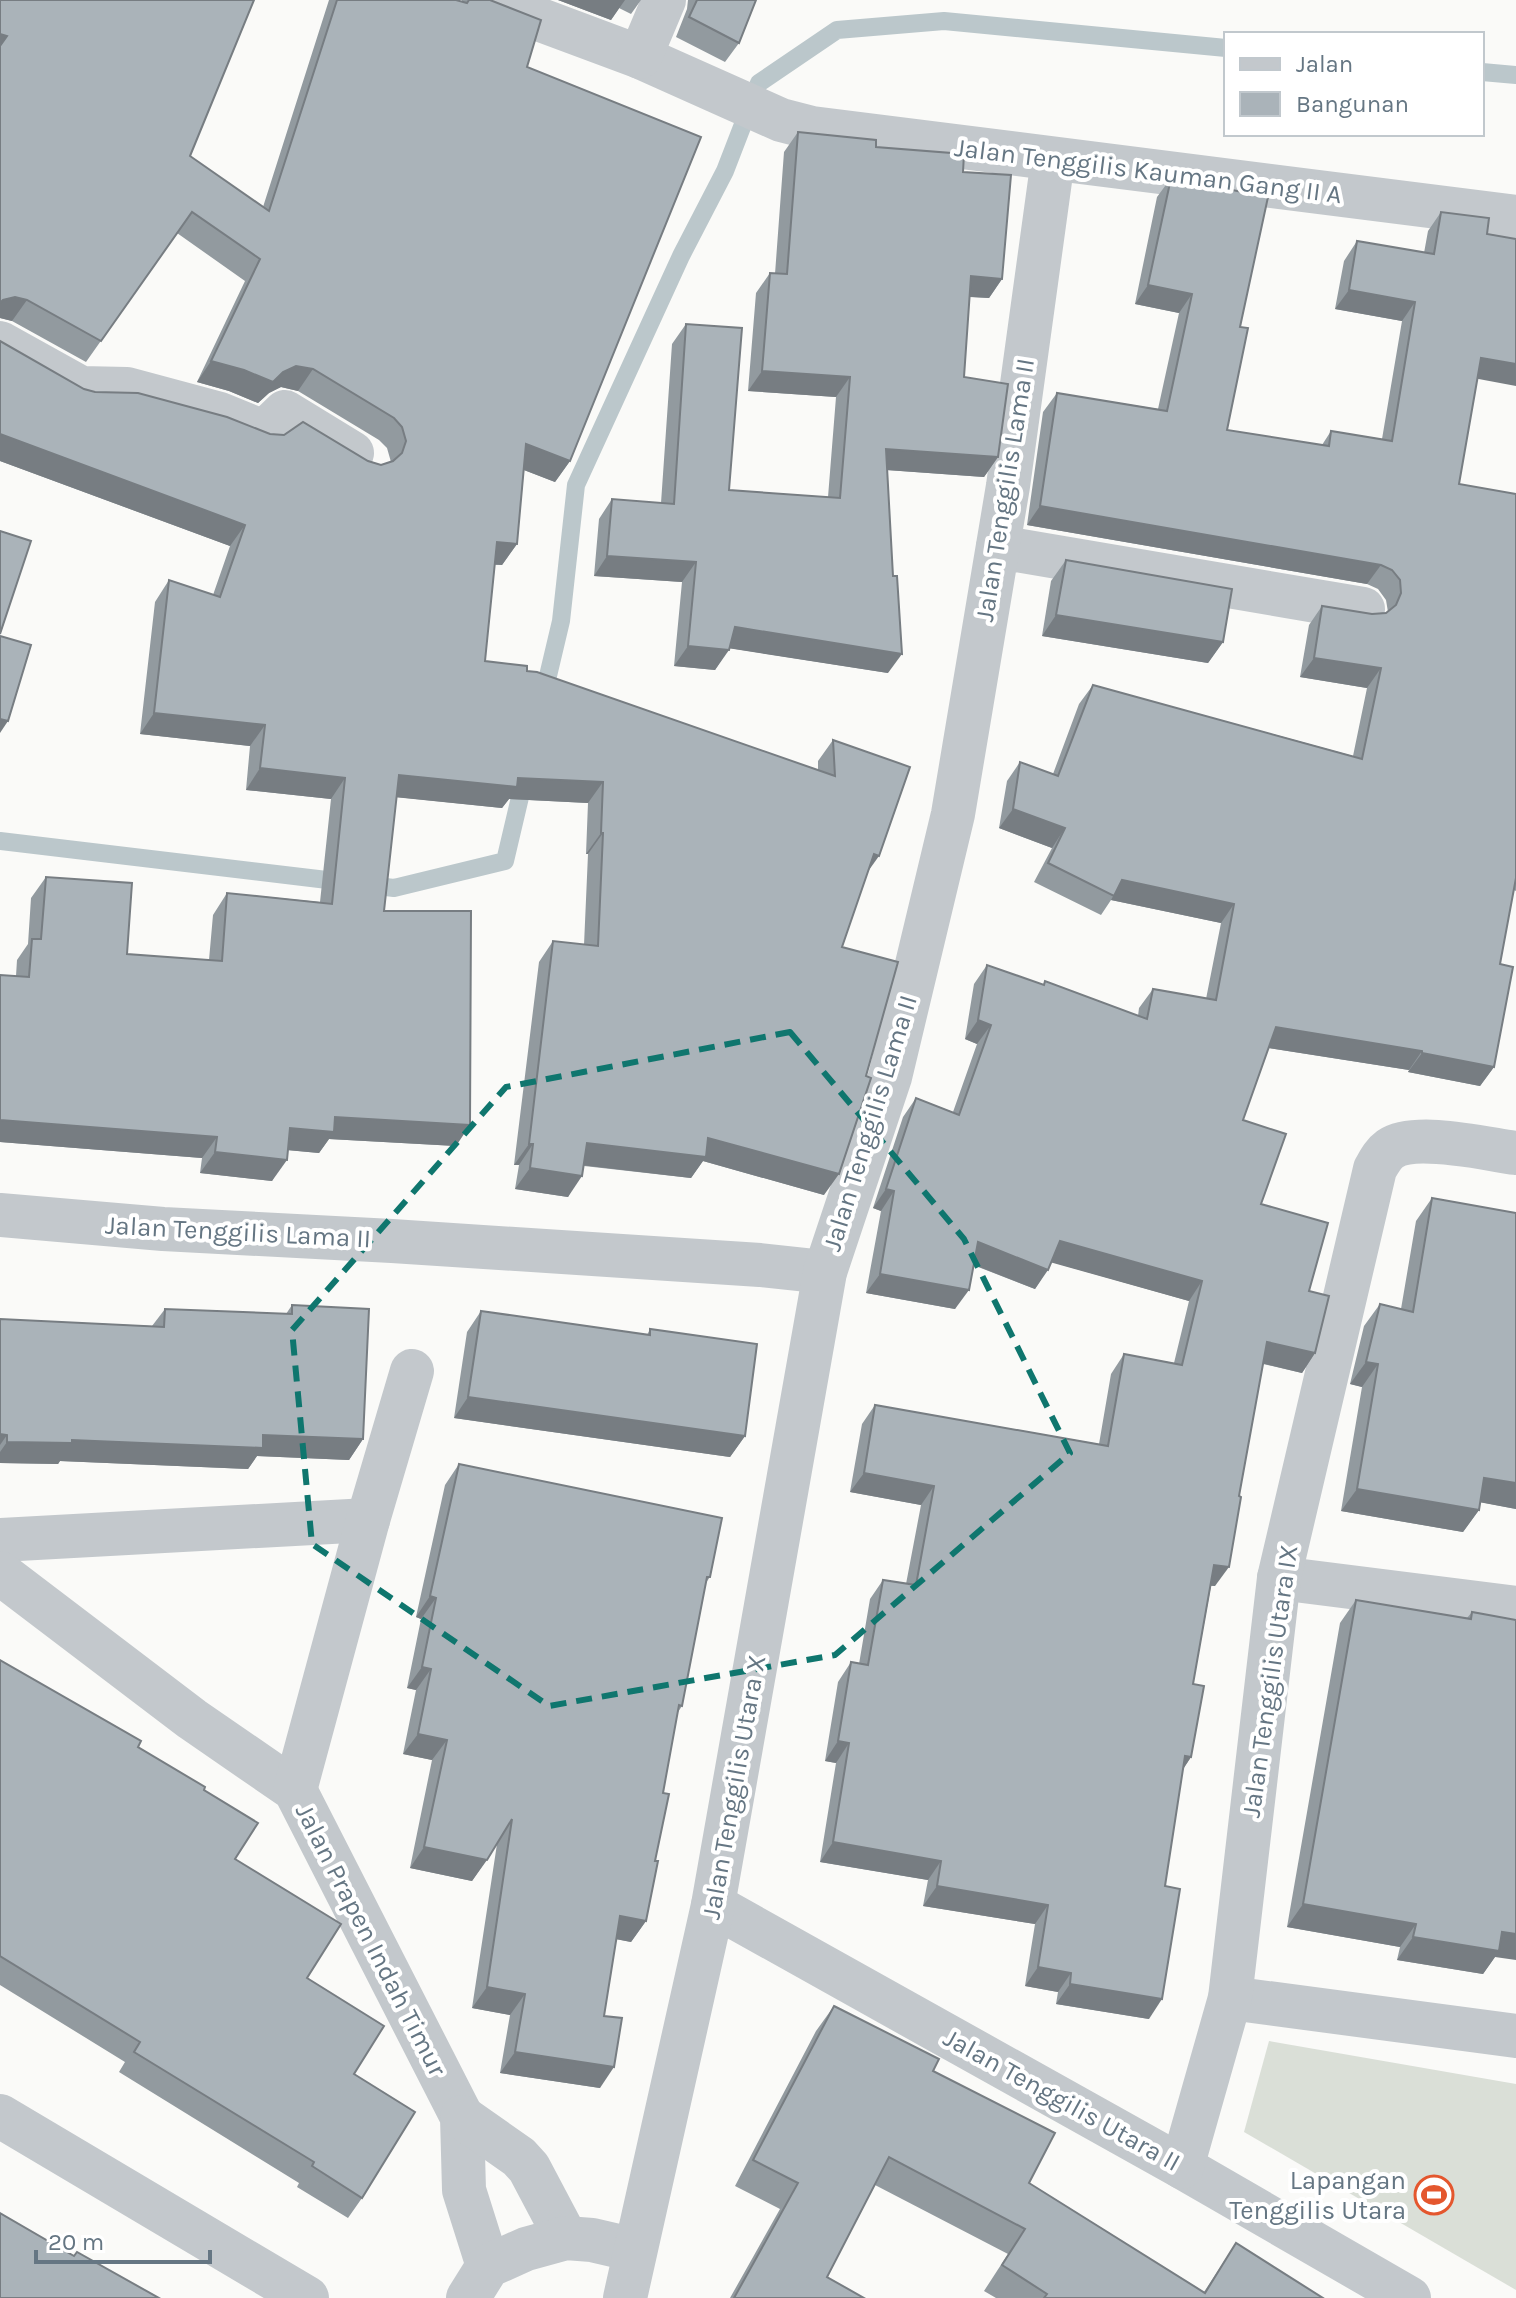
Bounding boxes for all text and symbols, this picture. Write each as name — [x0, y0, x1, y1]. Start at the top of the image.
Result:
legend — [1224, 32, 1484, 136]
text: Jalan — [1296, 50, 1353, 78]
text: Bangunan — [1296, 90, 1409, 118]
street label: Jalan Tenggilis Kauman Gang II A — [953, 132, 1343, 210]
street label: Jalan Tenggilis Lama II — [969, 356, 1041, 624]
street label: Jalan Tenggilis Lama II — [816, 991, 924, 1255]
street label: Jalan Tenggilis Lama II — [104, 1210, 372, 1254]
street label: Jalan Tenggilis Utara IX — [1235, 1543, 1305, 1819]
street label: Jalan Tenggilis Utara X — [695, 1652, 773, 1922]
street label: Jalan Prapen Indah Timur — [289, 1799, 454, 2082]
street label: Jalan Tenggilis Utara II — [938, 2022, 1186, 2178]
place label: Lapangan Tenggilis Utara — [1229, 2165, 1406, 2226]
sports icon: Lapangan Tenggilis Utara — [1413, 2174, 1455, 2216]
scale bar — [36, 2214, 210, 2264]
text: 20 m — [48, 2228, 104, 2256]

